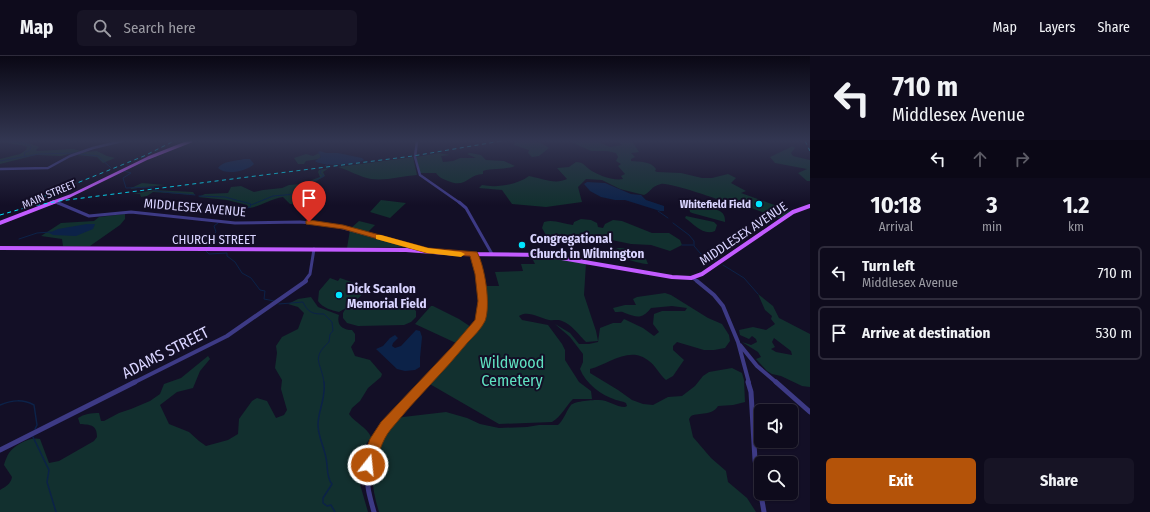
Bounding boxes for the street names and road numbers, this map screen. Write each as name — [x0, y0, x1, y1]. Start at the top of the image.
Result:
street label: MAIN STREET — [20, 177, 79, 212]
street label: MIDDLESEX AVENUE — [143, 196, 247, 219]
street label: MIDDLESEX AVENUE — [697, 199, 790, 268]
street label: CHURCH STREET — [172, 232, 256, 247]
street label: ADAMS STREET — [119, 322, 212, 382]

